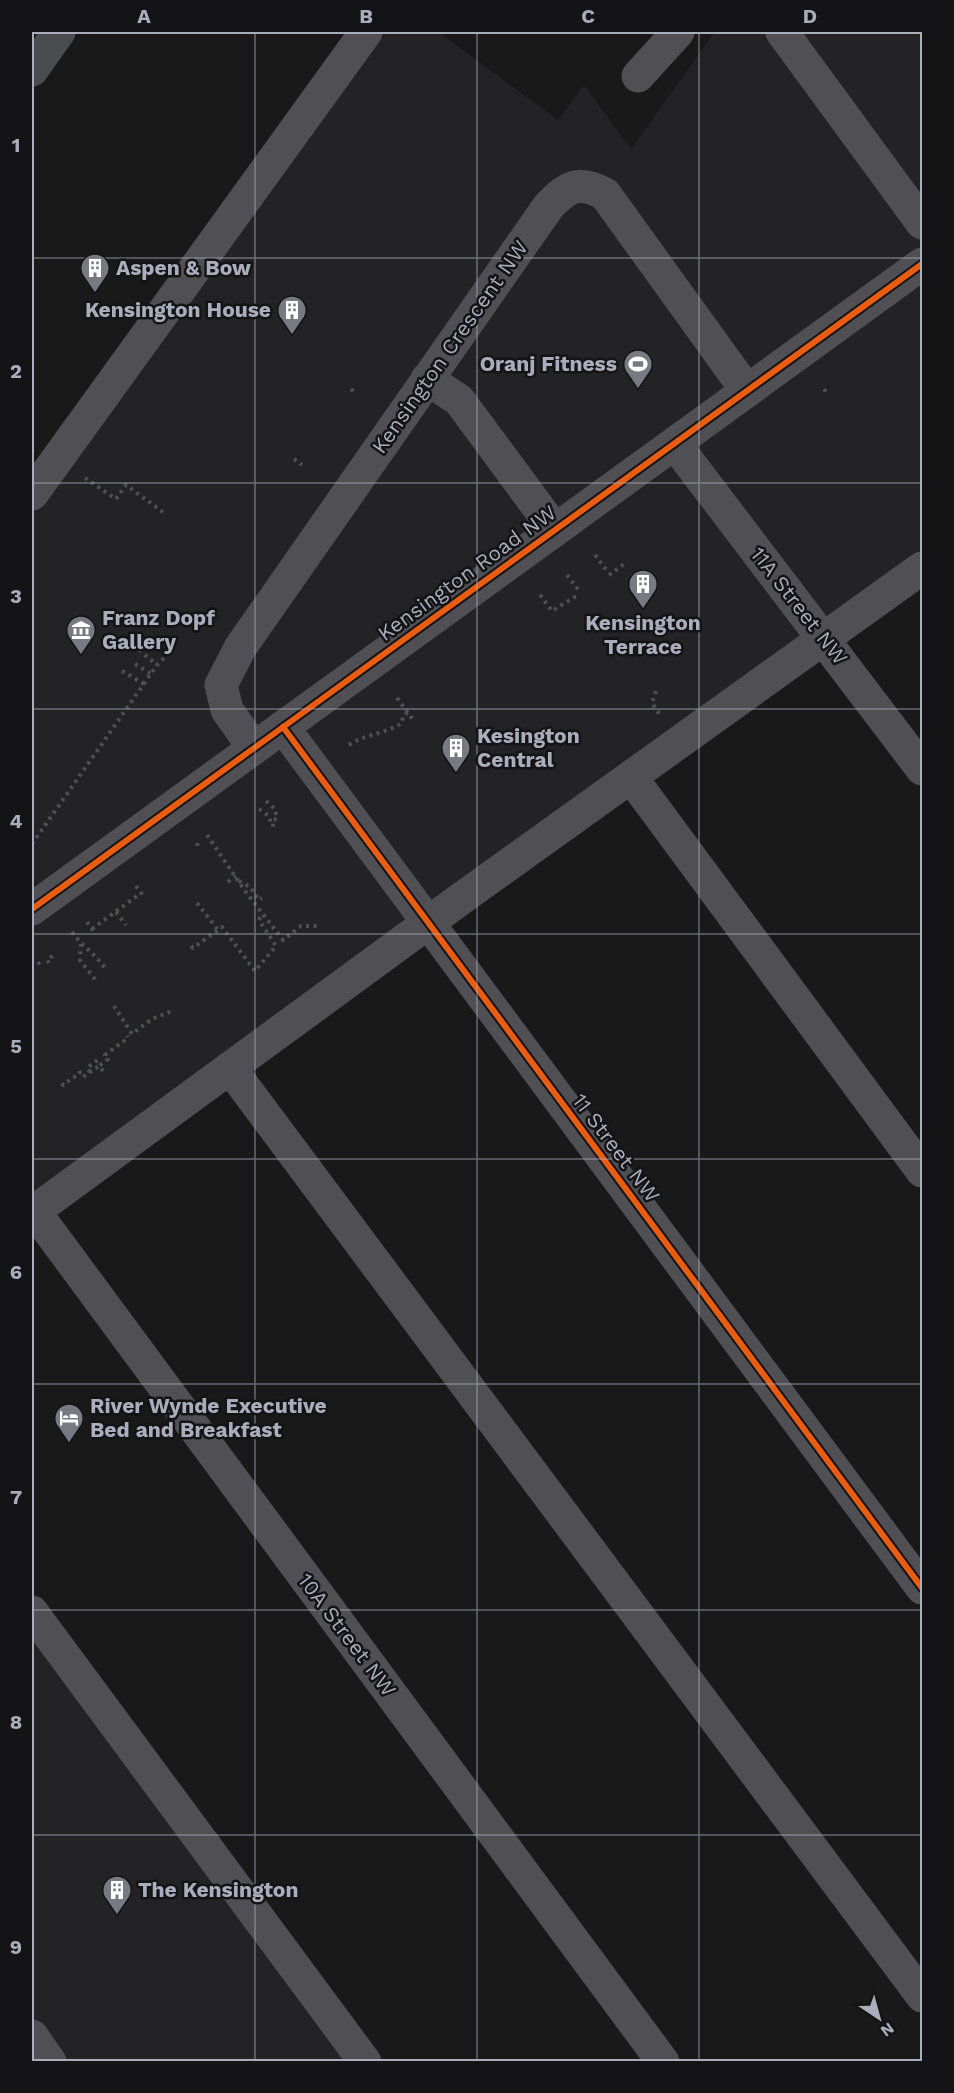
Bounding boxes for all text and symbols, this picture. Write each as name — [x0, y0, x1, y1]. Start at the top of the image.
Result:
text: A — [137, 4, 151, 28]
text: B — [359, 4, 373, 28]
text: C — [581, 4, 595, 28]
text: D — [803, 4, 817, 28]
text: 1 — [12, 133, 20, 157]
street label: Kensington Crescent NW — [366, 235, 533, 458]
building icon: Aspen & Bow — [79, 252, 111, 294]
place label: Aspen & Bow — [116, 255, 251, 280]
building icon: Kensington House — [276, 294, 308, 336]
place label: Kensington House — [85, 297, 271, 322]
sports icon: Oranj Fitness — [622, 348, 654, 390]
place label: Oranj Fitness — [480, 351, 617, 376]
text: 2 — [10, 359, 22, 383]
street label: Kensington Road NW — [373, 499, 561, 646]
street label: 11A Street NW — [746, 542, 853, 670]
building icon: Kensington Terrace — [627, 568, 659, 610]
text: 3 — [10, 584, 22, 608]
place label: Franz Dopf Gallery — [102, 605, 215, 654]
place label: Kensington Terrace — [585, 610, 701, 659]
museum icon: Franz Dopf Gallery — [65, 614, 97, 656]
place label: Kesington Central — [477, 723, 580, 772]
building icon: Kesington Central — [440, 732, 472, 774]
text: 4 — [10, 809, 23, 833]
text: 5 — [10, 1034, 22, 1058]
street label: 11 Street NW — [567, 1088, 665, 1207]
text: 6 — [10, 1260, 22, 1284]
place label: River Wynde Executive Bed and Breakfast — [90, 1393, 327, 1442]
hotel icon: River Wynde Executive Bed and Breakfast — [53, 1402, 85, 1444]
text: 7 — [10, 1485, 22, 1509]
street label: 10A Street NW — [293, 1568, 402, 1701]
text: 8 — [10, 1710, 22, 1734]
building icon: The Kensington — [101, 1874, 133, 1916]
place label: The Kensington — [138, 1877, 298, 1902]
text: 9 — [10, 1935, 22, 1959]
north arrow — [849, 1988, 909, 2048]
text: N — [877, 2019, 898, 2041]

